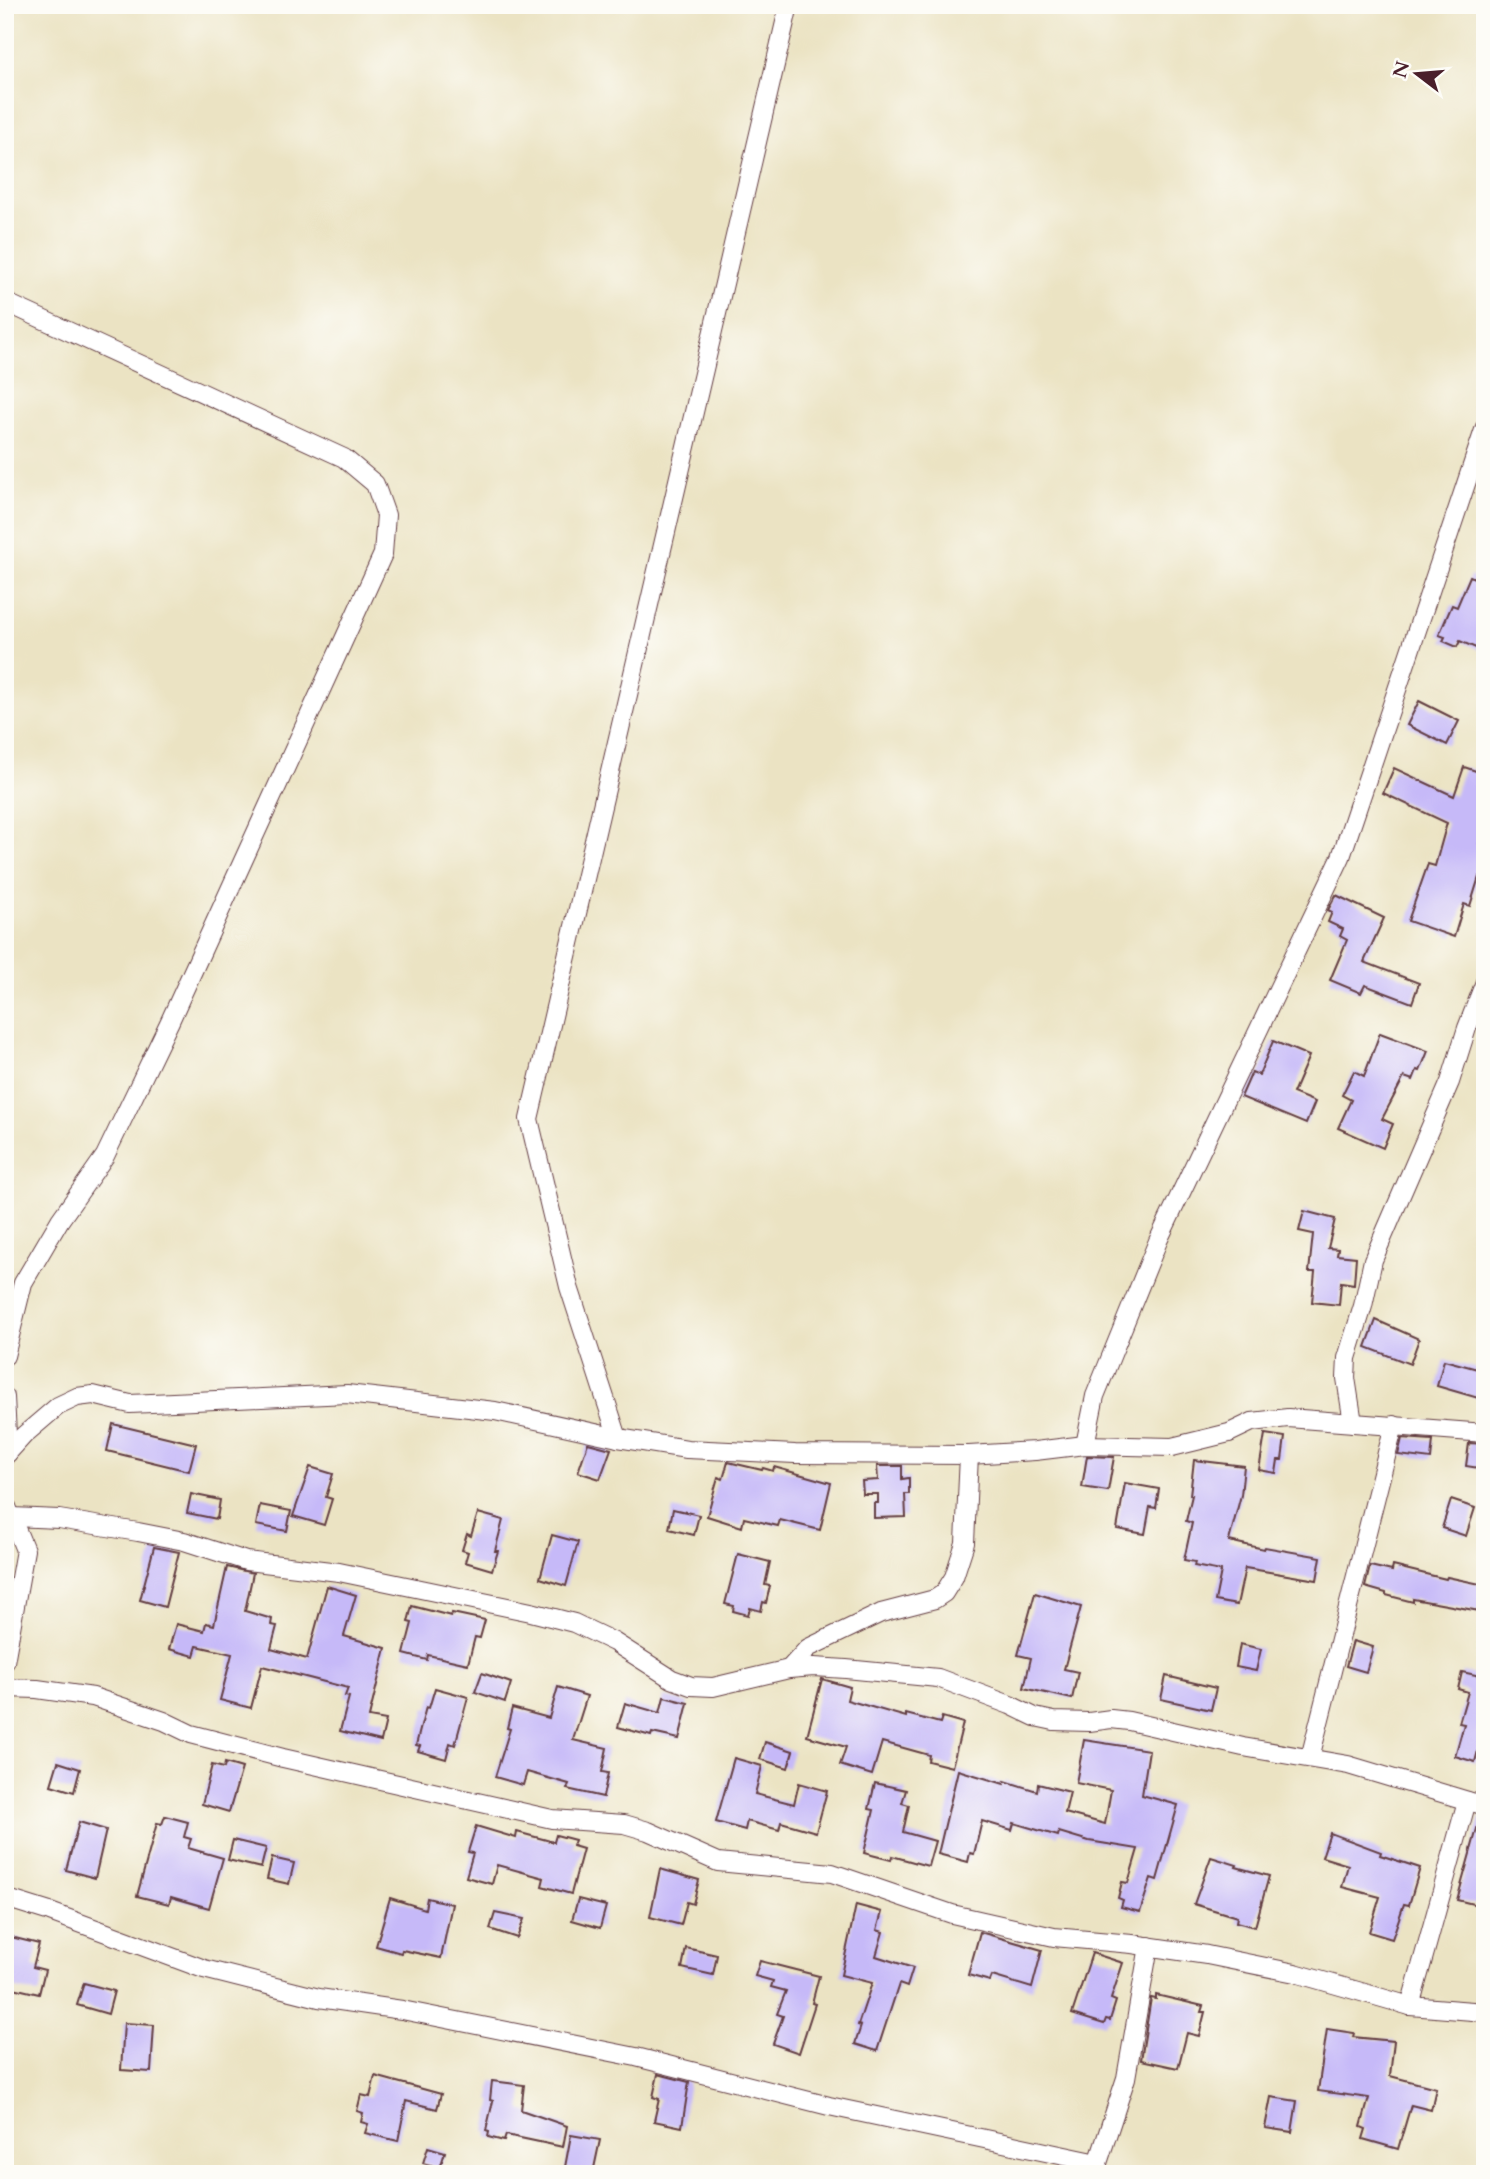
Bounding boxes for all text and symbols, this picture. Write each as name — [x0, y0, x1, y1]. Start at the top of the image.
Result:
north arrow — [1382, 38, 1452, 108]
text: N — [1387, 58, 1417, 81]

